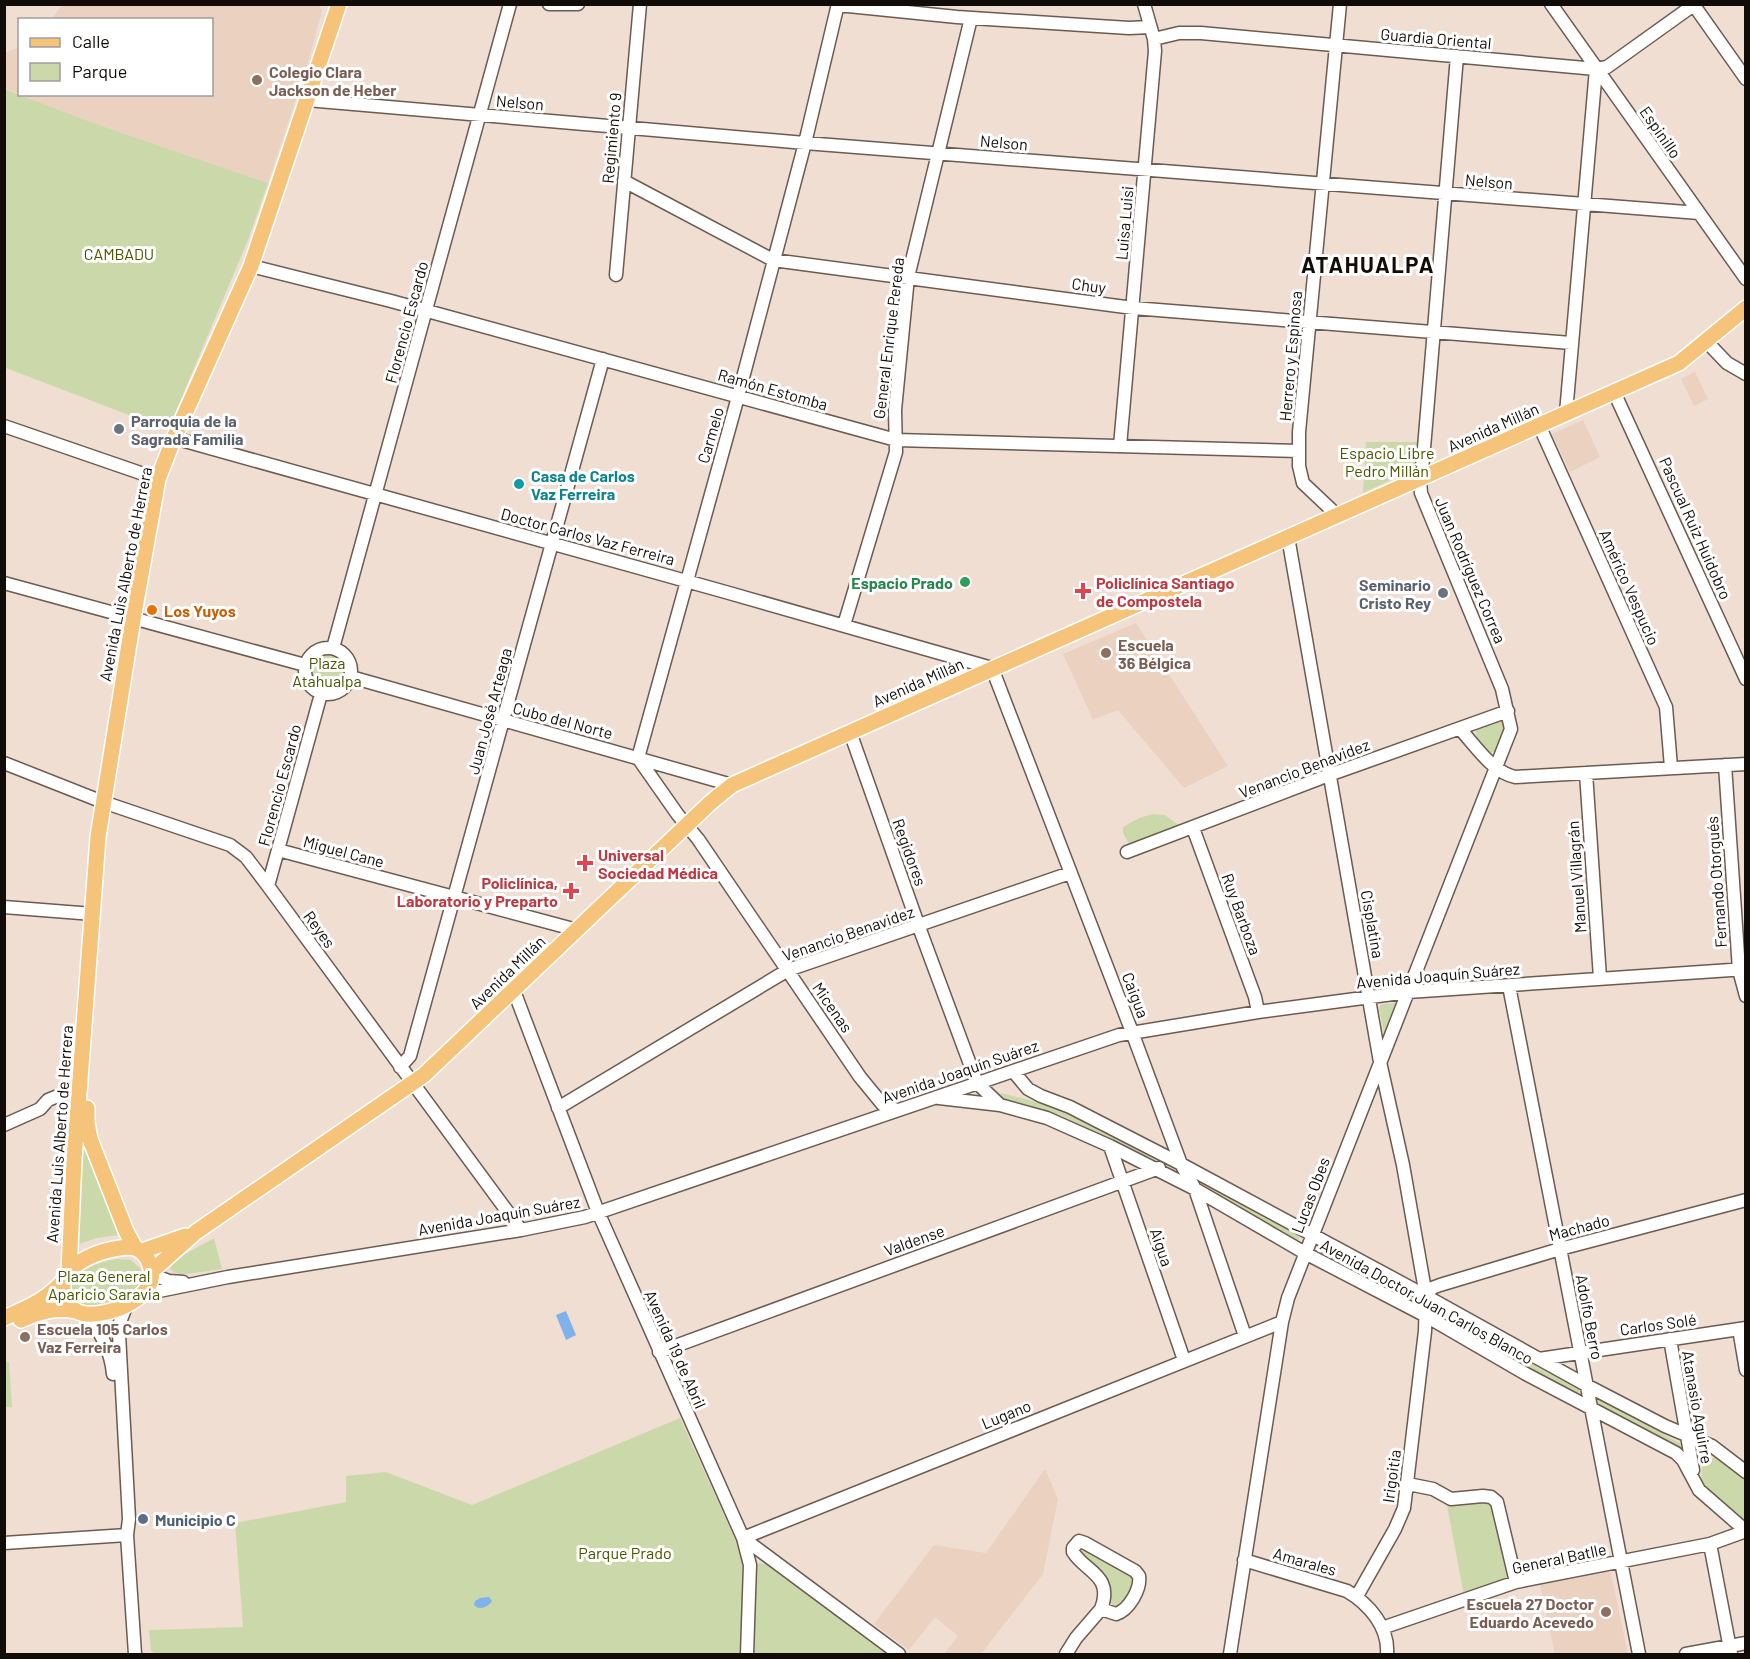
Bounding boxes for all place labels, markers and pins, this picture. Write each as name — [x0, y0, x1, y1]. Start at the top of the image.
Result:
place label: Colegio Clara Jackson de Heber — [269, 62, 396, 99]
marker: Colegio Clara Jackson de Heber — [250, 73, 264, 87]
place label: Parroquia de la Sagrada Familia — [131, 411, 243, 448]
marker: Parroquia de la Sagrada Familia — [112, 422, 126, 436]
place label: Casa de Carlos Vaz Ferreira — [531, 466, 635, 503]
marker: Casa de Carlos Vaz Ferreira — [512, 477, 526, 491]
place label: Espacio Prado — [851, 573, 953, 592]
place label: Policlínica Santiago de Compostela — [1096, 573, 1234, 610]
marker: Espacio Prado — [958, 575, 972, 589]
place label: Seminario Cristo Rey — [1359, 575, 1431, 612]
marker: Policlínica Santiago de Compostela — [1074, 582, 1092, 600]
marker: Seminario Cristo Rey — [1436, 586, 1450, 600]
place label: Los Yuyos — [164, 601, 236, 620]
marker: Los Yuyos — [145, 603, 159, 617]
place label: Escuela 36 Bélgica — [1118, 635, 1191, 672]
marker: Escuela 36 Bélgica — [1099, 646, 1113, 660]
place label: Universal Sociedad Médica — [598, 845, 718, 882]
marker: Universal Sociedad Médica — [576, 854, 594, 872]
place label: Policlínica, Laboratorio y Preparto — [397, 873, 558, 910]
marker: Policlínica, Laboratorio y Preparto — [562, 882, 580, 900]
place label: Escuela 105 Carlos Vaz Ferreira — [37, 1319, 168, 1356]
marker: Escuela 105 Carlos Vaz Ferreira — [18, 1330, 32, 1344]
place label: Municipio C — [155, 1510, 236, 1529]
marker: Municipio C — [136, 1512, 150, 1526]
place label: Escuela 27 Doctor Eduardo Acevedo — [1467, 1594, 1594, 1631]
marker: Escuela 27 Doctor Eduardo Acevedo — [1599, 1605, 1613, 1619]

